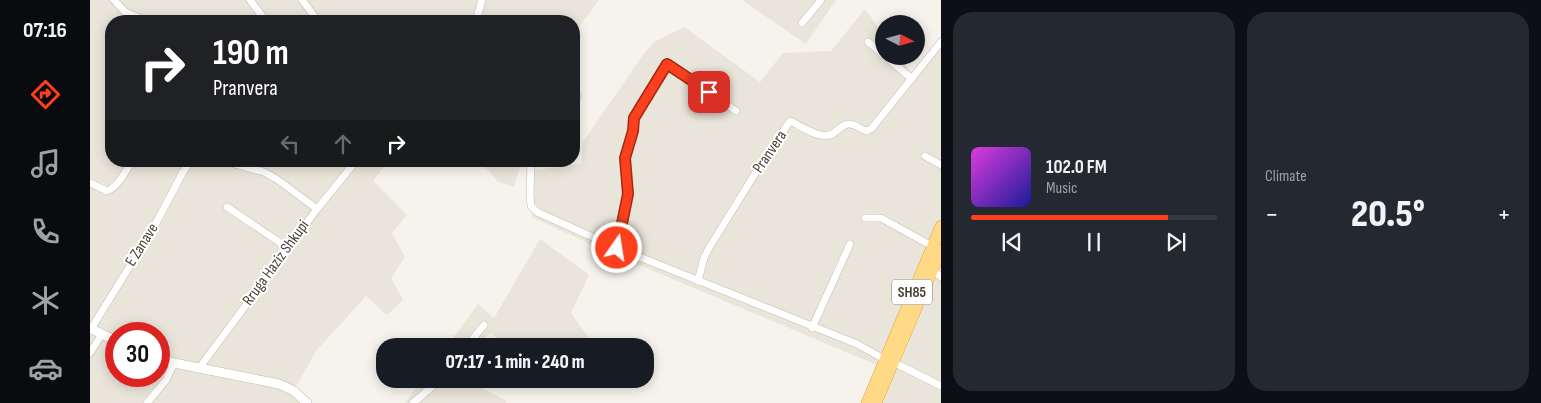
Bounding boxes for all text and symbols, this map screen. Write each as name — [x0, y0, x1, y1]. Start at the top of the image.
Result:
north arrow — [875, 15, 925, 65]
map controls — [875, 15, 925, 65]
text: 07:16 — [23, 17, 67, 44]
text: 190 m — [213, 32, 289, 75]
icon: right — [130, 35, 195, 100]
pin — [688, 71, 730, 113]
text: Pranvera — [213, 75, 278, 102]
icon: directions — [28, 77, 63, 112]
icon: arrive — [695, 78, 723, 106]
street label: Pranvera — [749, 127, 791, 177]
icon: left — [276, 130, 304, 158]
icon: ahead — [329, 130, 357, 158]
icon: right — [382, 130, 410, 158]
icon: music — [28, 146, 63, 181]
text: 102.0 FM — [1046, 156, 1107, 179]
text: Climate — [1265, 167, 1307, 186]
text: Music — [1046, 179, 1077, 198]
text: 20.5° — [1351, 192, 1425, 237]
text: − — [1265, 198, 1279, 231]
text: + — [1497, 198, 1511, 231]
icon: phone — [28, 214, 63, 249]
street label: Rruga Haziz Shkupi — [239, 217, 313, 309]
street label: E Zanave — [121, 220, 163, 270]
position arrow — [590, 221, 642, 273]
icon: previous — [998, 228, 1026, 256]
icon: pause — [1080, 228, 1108, 256]
icon: next — [1162, 228, 1190, 256]
road number: SH85 — [892, 280, 932, 304]
icon: climate — [28, 283, 63, 318]
speed limit sign: 30 — [105, 322, 170, 387]
icon: car — [28, 351, 63, 386]
text: 07:17 · 1 min · 240 m — [446, 351, 584, 374]

